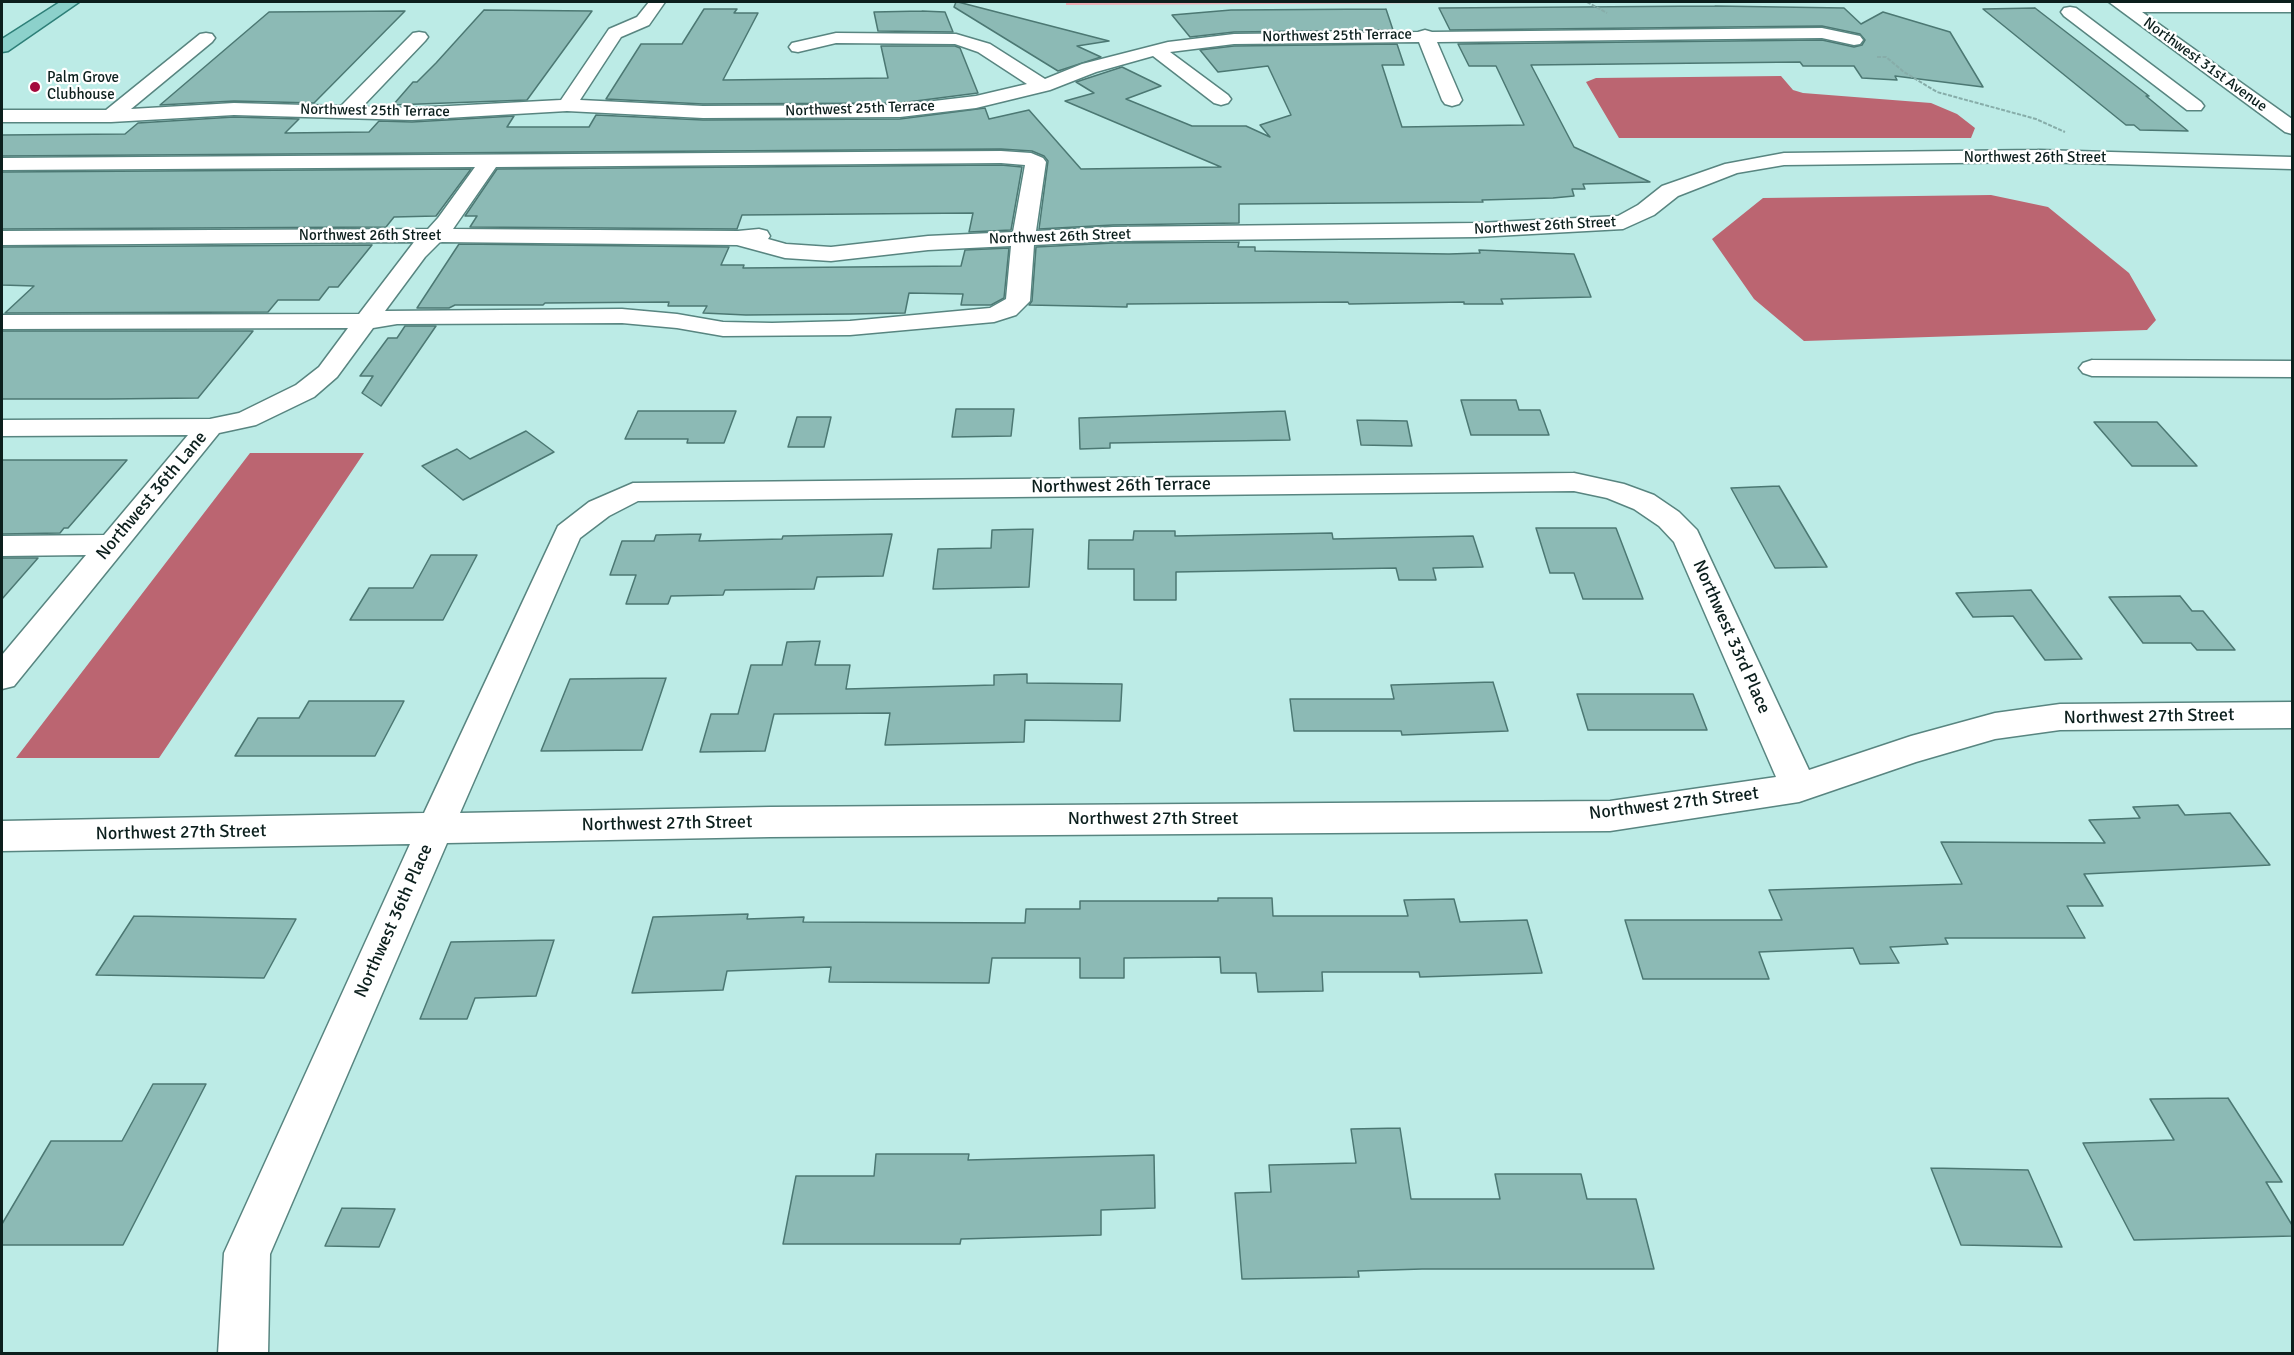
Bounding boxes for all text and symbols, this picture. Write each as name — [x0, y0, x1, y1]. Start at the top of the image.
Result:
street label: Northwest 31st Avenue — [2140, 14, 2270, 116]
street label: Northwest 25th Terrace — [1262, 26, 1412, 46]
place label: Palm Grove Clubhouse — [47, 69, 119, 104]
marker: Palm Grove Clubhouse — [28, 80, 42, 94]
street label: Northwest 25th Terrace — [785, 97, 935, 121]
street label: Northwest 25th Terrace — [300, 101, 450, 121]
street label: Northwest 26th Street — [1964, 149, 2106, 167]
street label: Northwest 26th Street — [1473, 213, 1617, 239]
street label: Northwest 26th Street — [989, 226, 1131, 248]
street label: Northwest 26th Street — [299, 227, 441, 245]
street label: Northwest 36th Lane — [92, 427, 212, 565]
street label: Northwest 26th Terrace — [1031, 474, 1211, 498]
street label: Northwest 33rd Place — [1687, 557, 1775, 717]
street label: Northwest 27th Street — [2063, 705, 2235, 729]
street label: Northwest 27th Street — [1588, 783, 1760, 825]
street label: Northwest 27th Street — [1068, 808, 1238, 830]
street label: Northwest 27th Street — [581, 812, 753, 836]
street label: Northwest 27th Street — [95, 821, 267, 845]
street label: Northwest 36th Place — [350, 841, 438, 1001]

